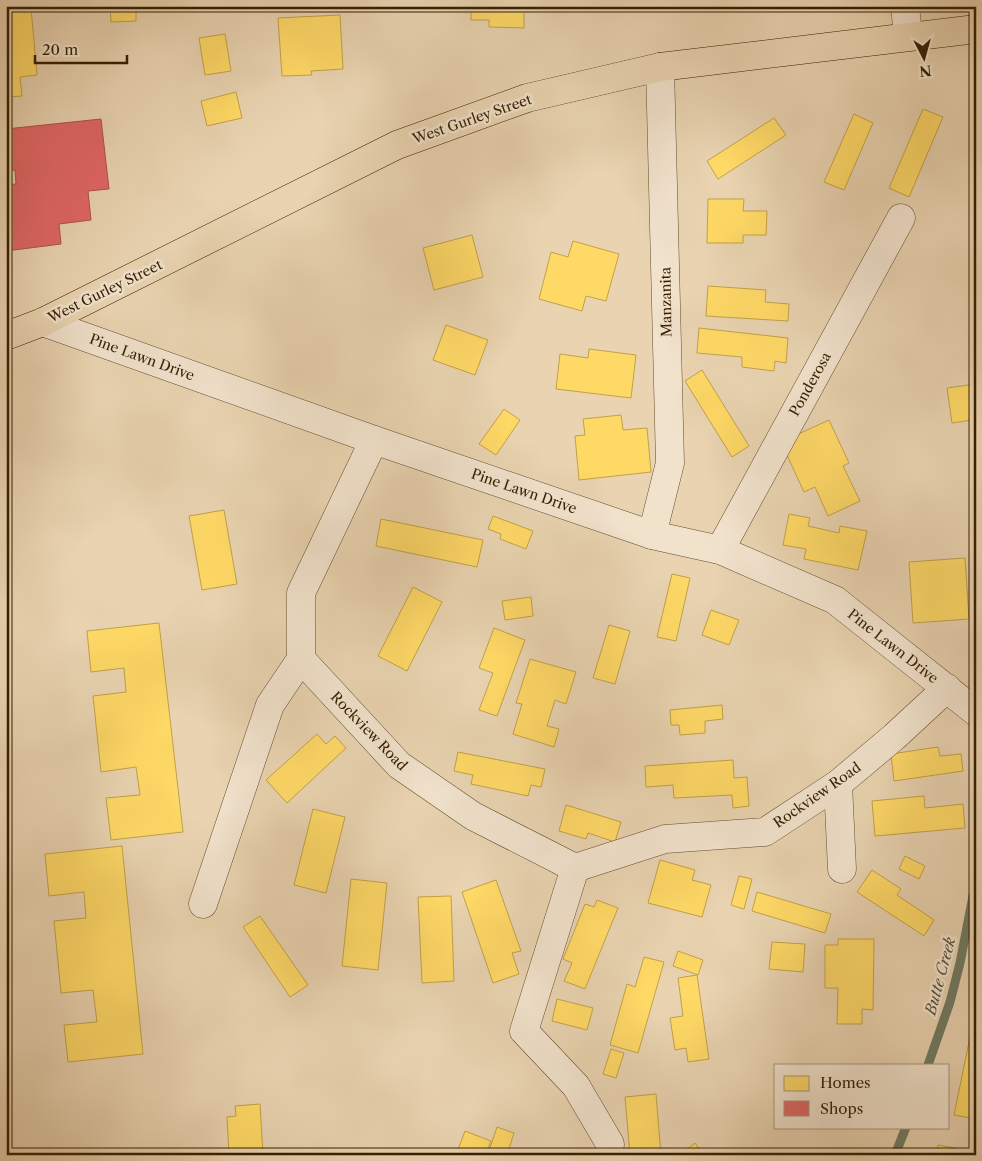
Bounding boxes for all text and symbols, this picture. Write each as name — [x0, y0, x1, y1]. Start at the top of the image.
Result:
scale bar — [35, 32, 128, 64]
north arrow — [900, 32, 950, 82]
text: 20 m — [42, 40, 78, 59]
text: N — [918, 61, 932, 81]
street label: West Gurley Street — [409, 90, 534, 148]
street label: West Gurley Street — [44, 256, 165, 327]
street label: Manzanita — [656, 266, 676, 337]
street label: Pine Lawn Drive — [87, 330, 197, 384]
street label: Ponderosa — [785, 348, 835, 419]
street label: Pine Lawn Drive — [469, 465, 579, 518]
street label: Pine Lawn Drive — [844, 605, 942, 687]
street label: Rockview Road — [327, 688, 412, 775]
street label: Rockview Road — [770, 758, 865, 832]
water label: Butte Creek — [920, 935, 960, 1018]
legend — [774, 1064, 950, 1128]
text: Homes — [820, 1073, 871, 1092]
text: Shops — [820, 1099, 863, 1118]

